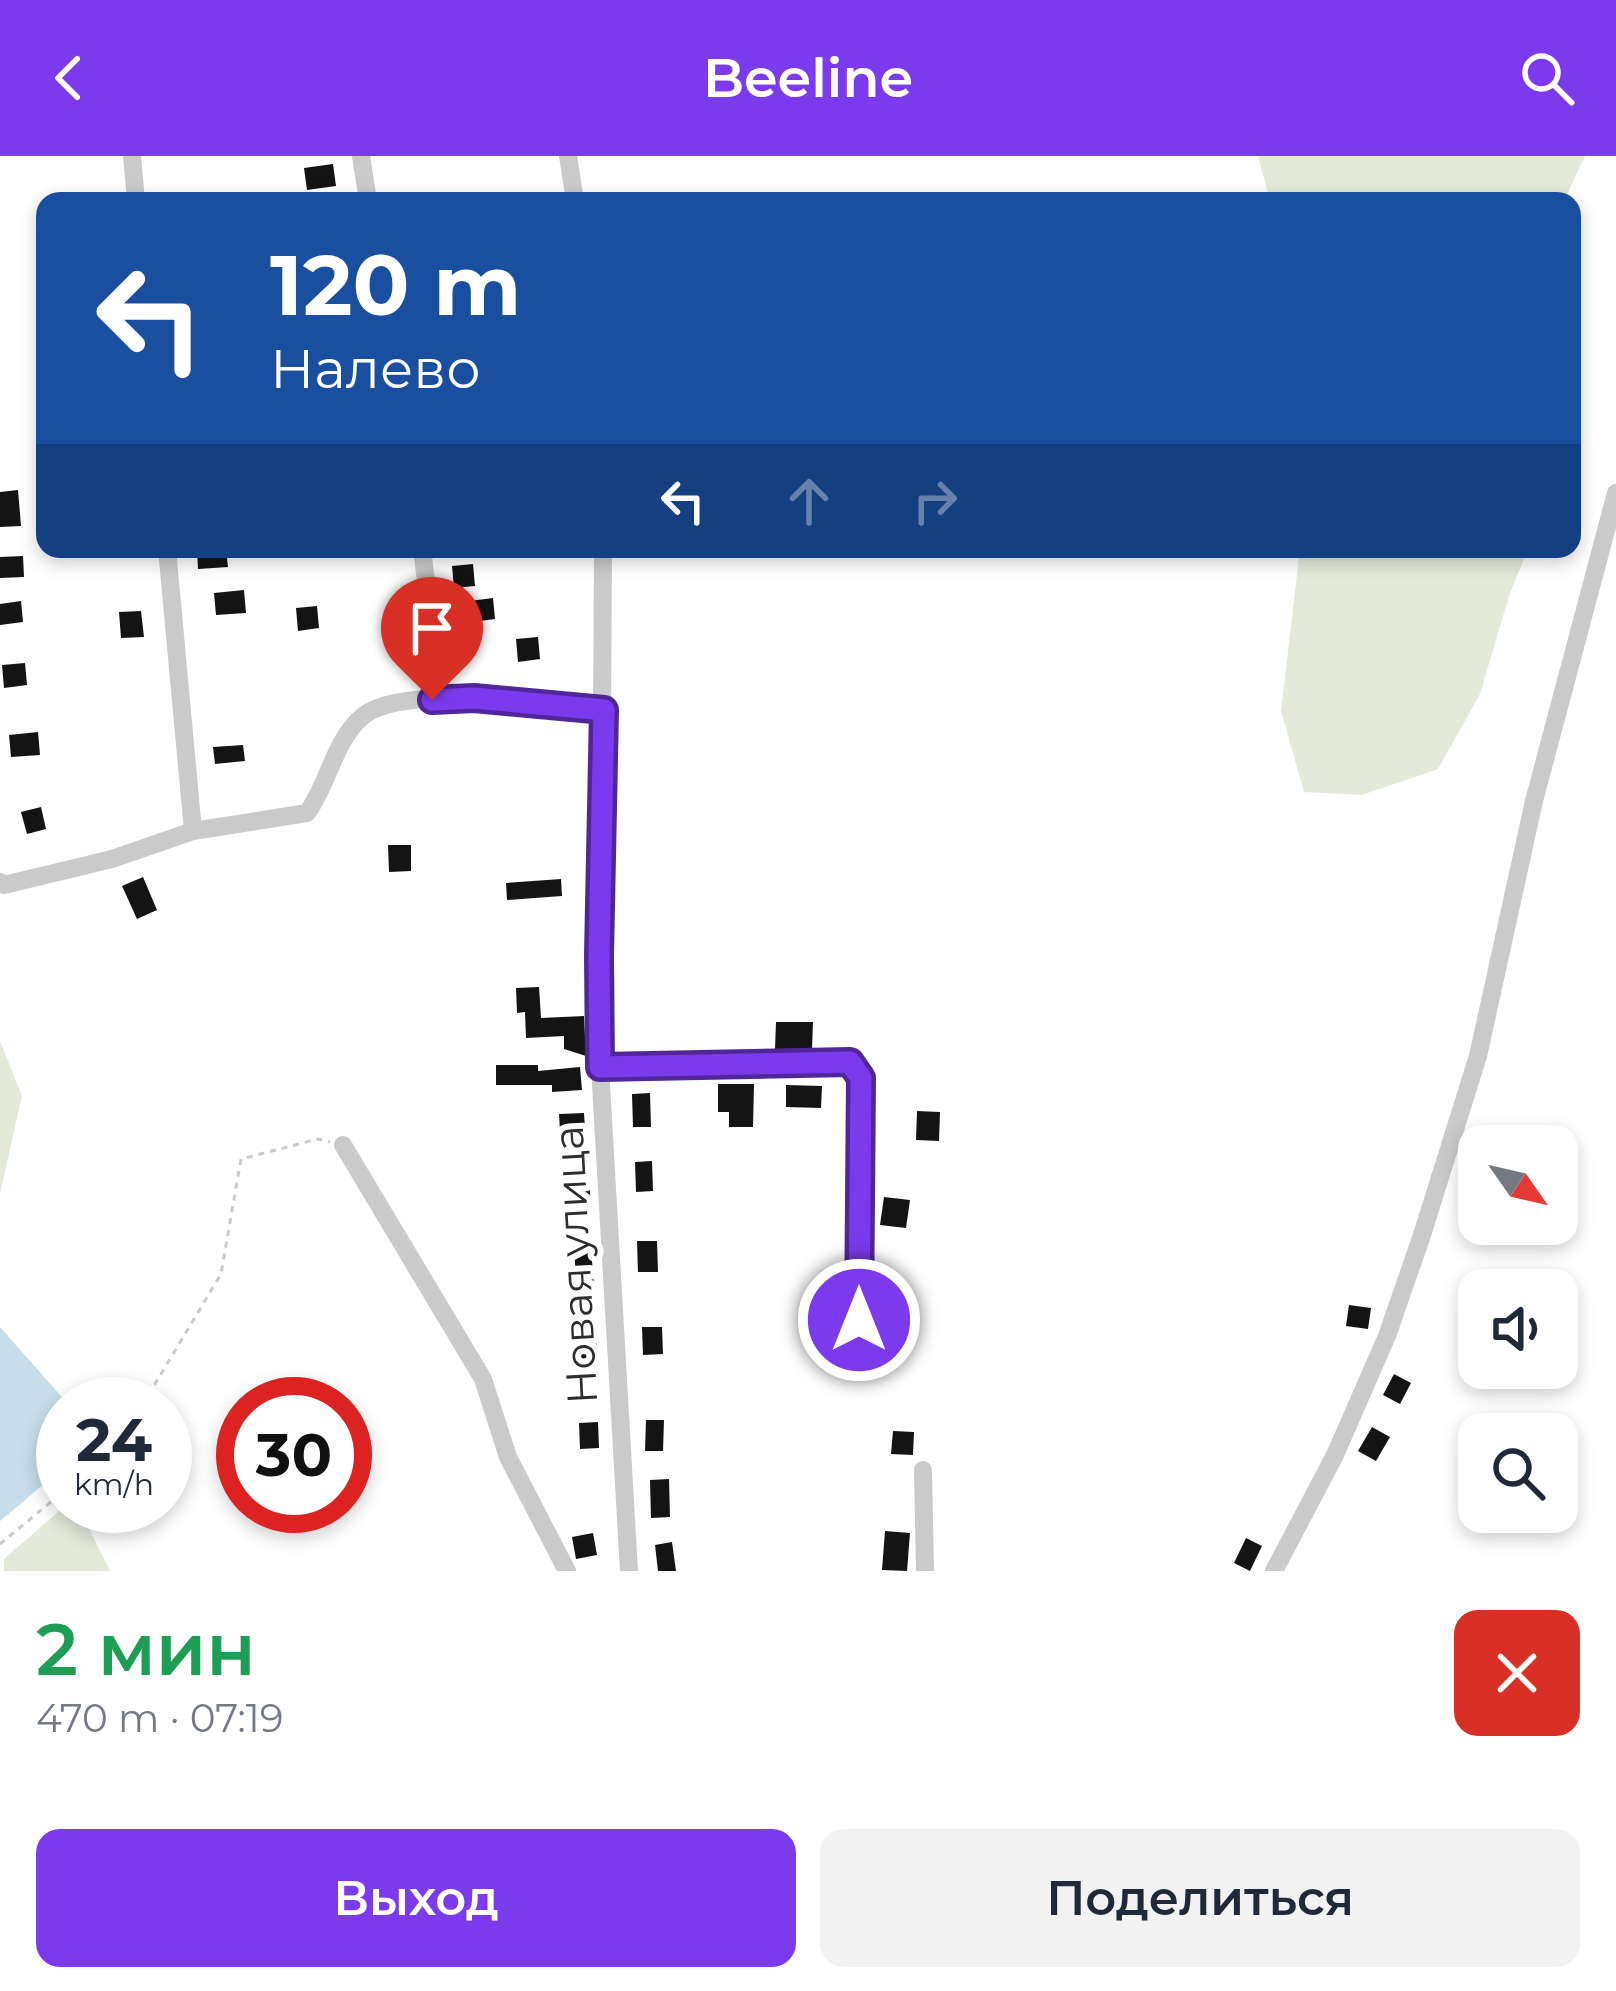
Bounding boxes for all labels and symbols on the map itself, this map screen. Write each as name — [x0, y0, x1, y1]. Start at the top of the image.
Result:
pin — [381, 577, 483, 700]
street label: Новая улица — [542, 1124, 608, 1406]
north arrow — [1458, 1125, 1578, 1245]
position arrow — [796, 1257, 922, 1383]
speed limit sign: 30 — [216, 1377, 372, 1533]

